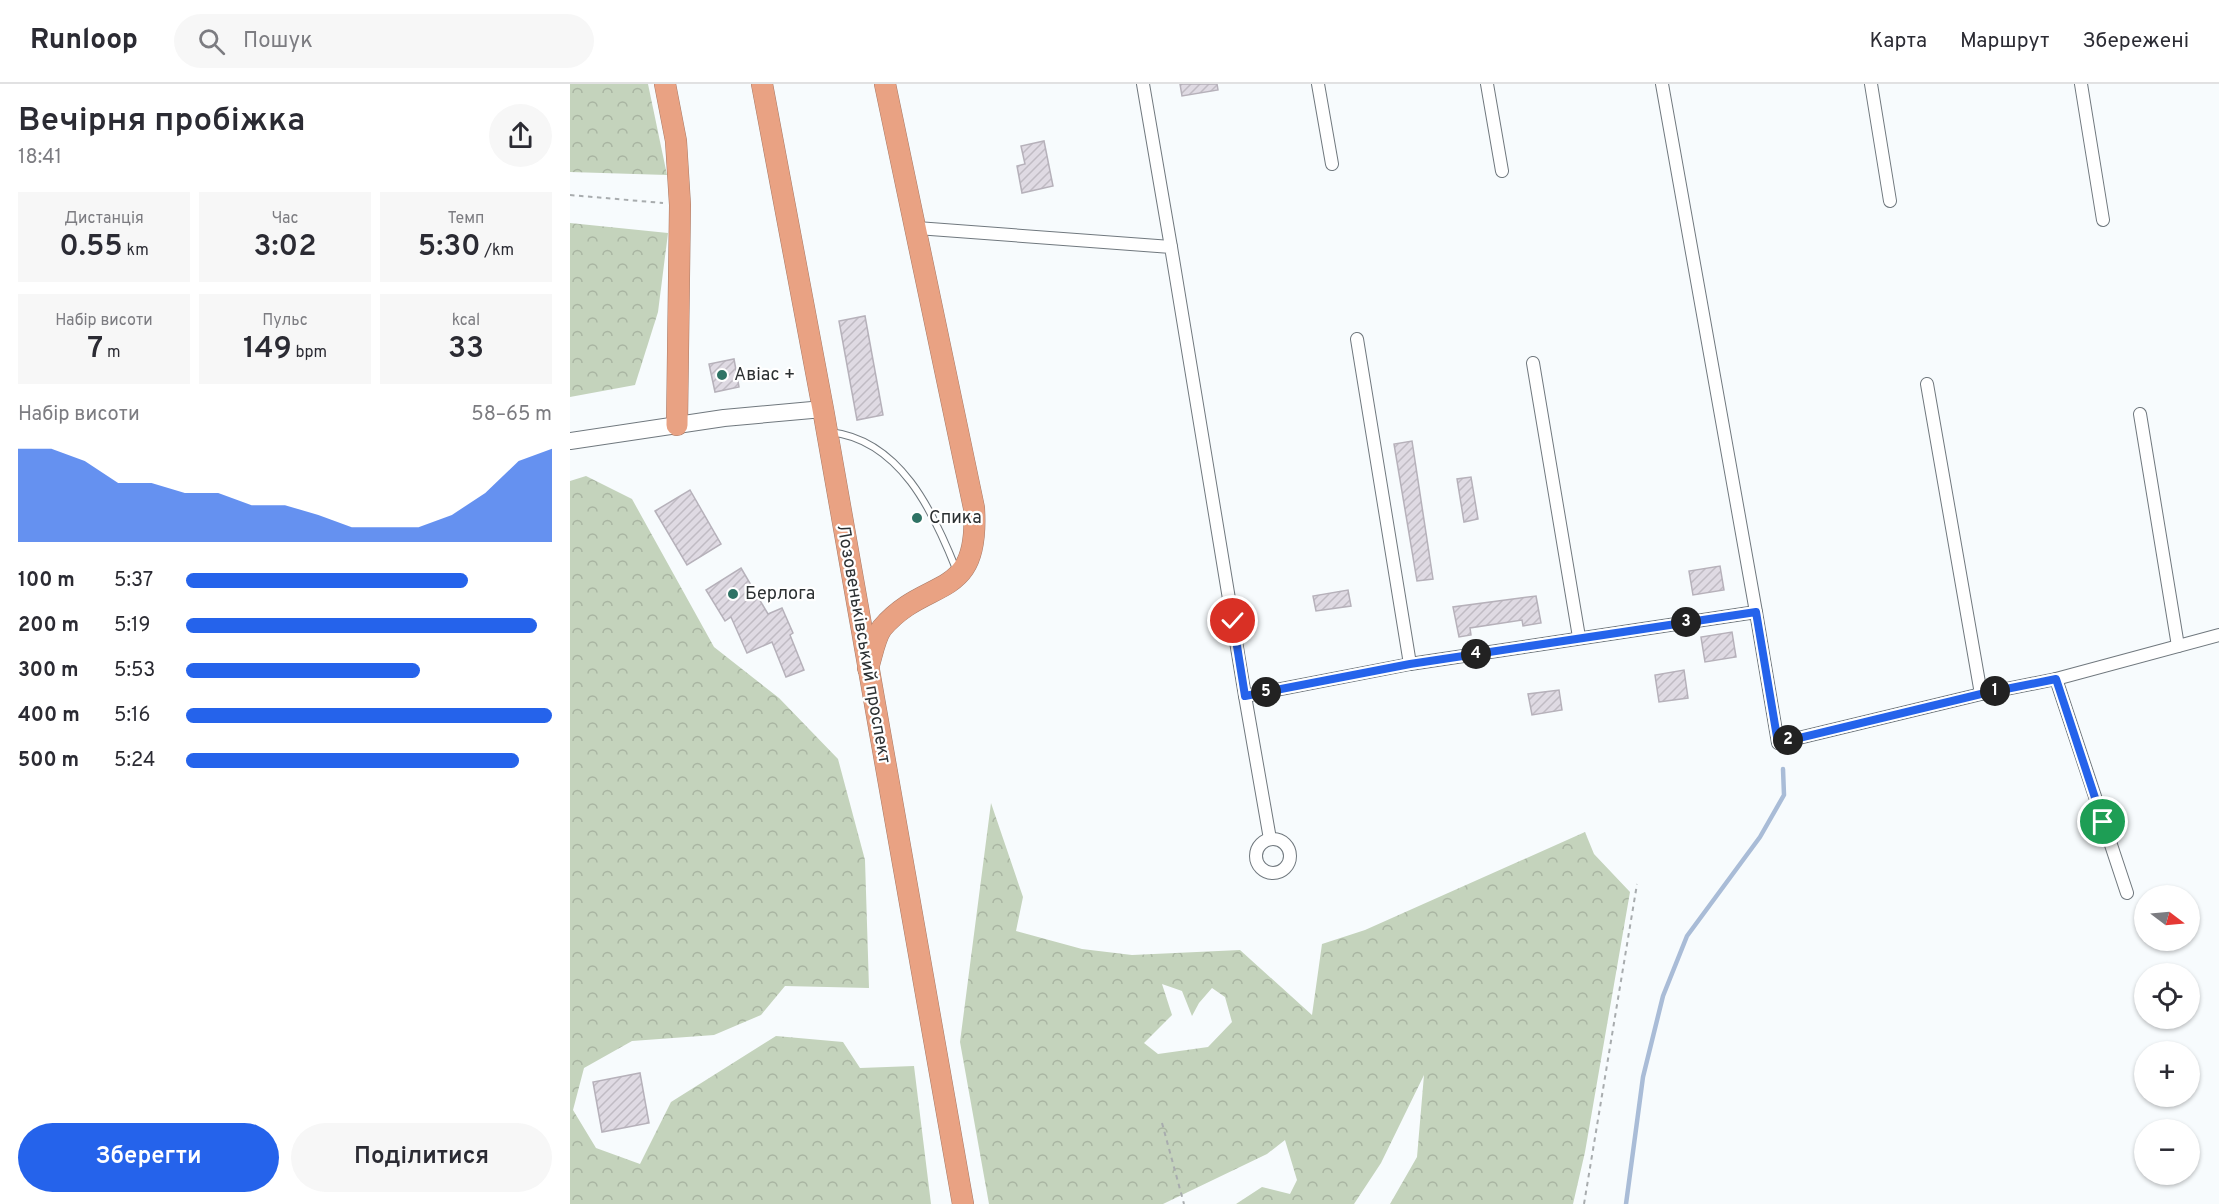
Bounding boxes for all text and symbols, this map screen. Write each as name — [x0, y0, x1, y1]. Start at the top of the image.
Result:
search box — [174, 14, 594, 68]
text: Runloop — [30, 23, 138, 59]
icon: search — [195, 25, 228, 58]
text: Пошук — [243, 28, 313, 55]
text: Карта — [1870, 28, 1927, 55]
text: Маршрут — [1960, 28, 2049, 55]
text: Збережені — [2082, 28, 2189, 55]
text: Вечірня пробіжка — [18, 101, 305, 143]
button: share — [489, 104, 552, 167]
text: 18:41 — [18, 145, 62, 171]
text: Дистанція — [64, 209, 144, 229]
text: Час — [272, 209, 298, 229]
text: Темп — [448, 209, 484, 229]
text: 0.55 — [59, 229, 123, 266]
text: 3:02 — [253, 229, 317, 266]
text: 5:30 — [418, 229, 481, 266]
text: km — [123, 241, 149, 261]
text: /km — [481, 241, 514, 261]
text: Набір висоти — [55, 311, 153, 331]
text: Пульс — [262, 311, 308, 331]
text: kcal — [452, 311, 480, 331]
text: 7 — [87, 331, 103, 368]
text: 149 — [243, 331, 292, 368]
text: 33 — [448, 331, 484, 368]
text: m — [103, 343, 121, 363]
text: bpm — [292, 343, 327, 363]
place label: Авiас + — [734, 364, 795, 387]
marker: Авiас + — [715, 368, 729, 382]
text: Набір висоти — [18, 402, 140, 428]
text: 58–65 m — [471, 402, 552, 428]
place label: Спика — [929, 507, 982, 530]
marker: Спика — [910, 511, 924, 525]
street label: Лозовеньківський проспект — [831, 523, 895, 765]
text: 100 m — [18, 568, 75, 594]
text: 5:37 — [114, 568, 153, 594]
place label: Берлога — [745, 583, 815, 606]
marker: Берлога — [726, 587, 740, 601]
pin — [1207, 595, 1258, 646]
icon: check — [1216, 604, 1249, 637]
pin: 3 — [1671, 607, 1701, 637]
text: 3 — [1681, 612, 1691, 632]
text: 200 m — [18, 613, 79, 639]
text: 5:19 — [114, 613, 150, 639]
pin: 4 — [1461, 639, 1491, 669]
text: 4 — [1471, 644, 1481, 664]
text: 300 m — [18, 658, 79, 684]
text: 5:53 — [114, 658, 155, 684]
pin: 1 — [1980, 676, 2010, 706]
pin: 5 — [1251, 677, 1281, 707]
text: 1 — [1992, 681, 1998, 701]
text: 5 — [1261, 682, 1271, 702]
text: 400 m — [18, 703, 80, 729]
text: 5:16 — [114, 703, 150, 729]
pin: 2 — [1773, 725, 1803, 755]
text: 2 — [1783, 730, 1793, 750]
text: 500 m — [18, 748, 79, 774]
text: 5:24 — [114, 748, 155, 774]
pin — [2077, 796, 2128, 847]
icon: arrive — [2086, 805, 2119, 838]
north arrow — [2134, 885, 2200, 951]
map controls — [2134, 885, 2200, 1185]
button: locate — [2134, 963, 2200, 1029]
button: + — [2134, 1041, 2200, 1107]
button: − — [2134, 1119, 2200, 1185]
button: Зберегти — [18, 1123, 279, 1192]
button: Поділитися — [291, 1123, 552, 1192]

